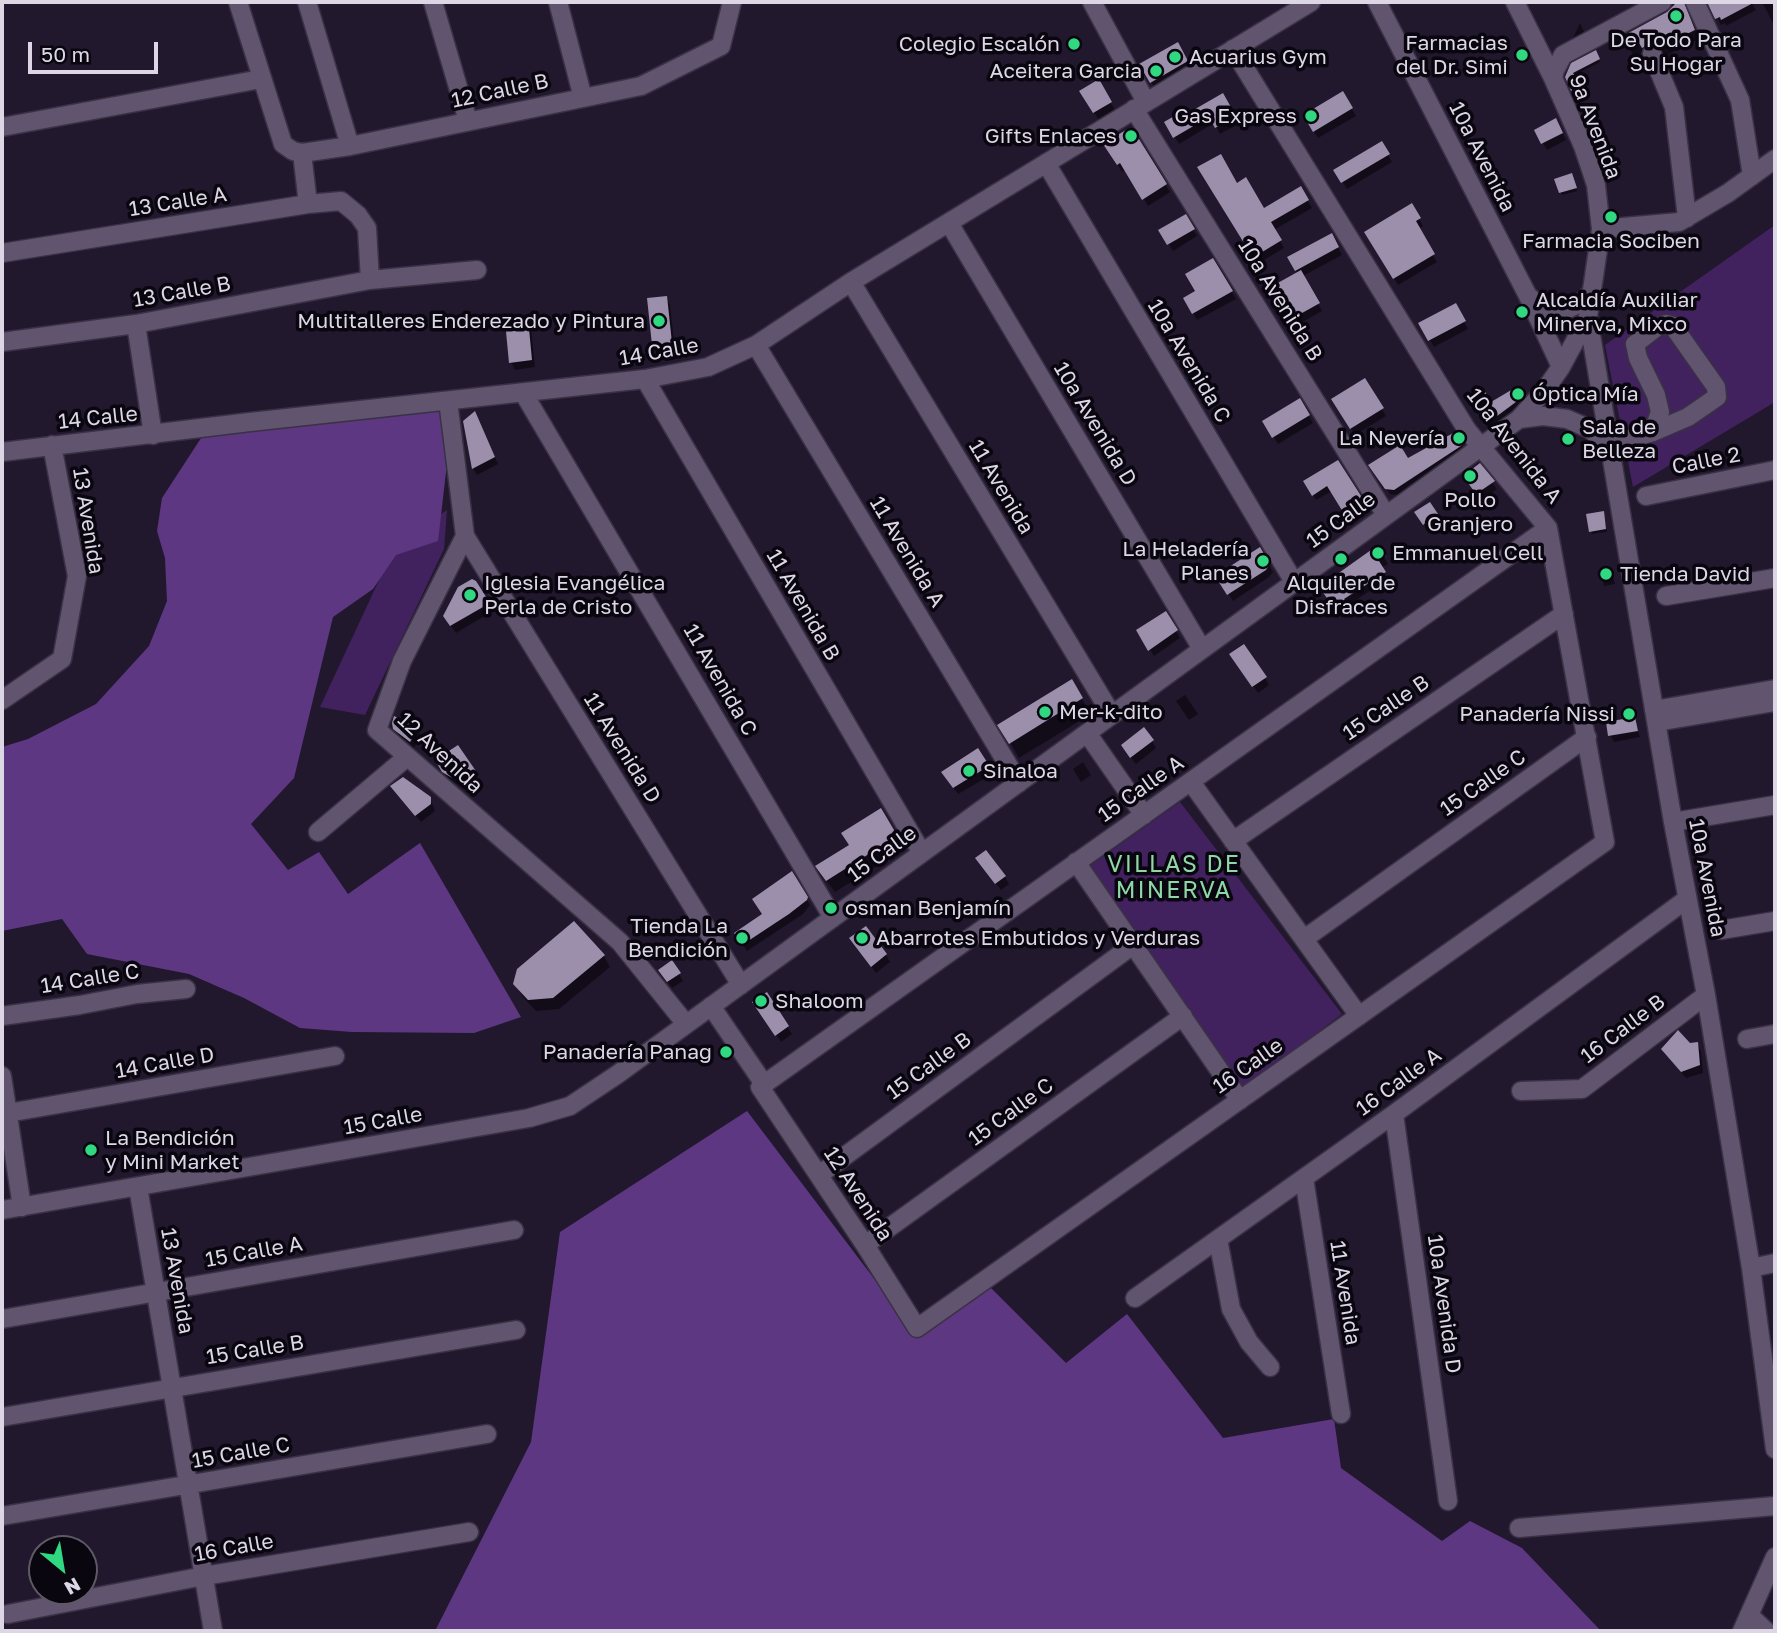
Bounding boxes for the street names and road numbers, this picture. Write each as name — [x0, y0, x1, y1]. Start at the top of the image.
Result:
street label: 12 Calle B — [449, 68, 551, 114]
street label: 9a Avenida — [1564, 71, 1626, 183]
street label: 10a Avenida — [1444, 98, 1520, 216]
street label: 13 Calle A — [127, 182, 229, 222]
street label: 10a Avenida B — [1232, 234, 1328, 366]
street label: 13 Calle B — [131, 271, 233, 313]
street label: 10a Avenida C — [1142, 295, 1236, 427]
street label: 14 Calle — [618, 333, 700, 371]
street label: 10a Avenida D — [1048, 358, 1142, 490]
street label: 10a Avenida A — [1461, 383, 1567, 509]
street label: 14 Calle — [57, 401, 139, 435]
street label: 11 Avenida — [963, 435, 1039, 539]
street label: Calle 2 — [1670, 442, 1742, 480]
street label: 13 Avenida — [67, 466, 109, 576]
street label: 15 Calle — [1302, 487, 1380, 553]
street label: 11 Avenida A — [864, 492, 950, 612]
street label: 11 Avenida B — [761, 545, 845, 665]
street label: 11 Avenida C — [678, 620, 762, 740]
street label: 15 Calle B — [1338, 670, 1434, 746]
street label: 11 Avenida D — [578, 688, 666, 808]
street label: 12 Avenida — [392, 707, 488, 799]
street label: 15 Calle C — [1435, 744, 1531, 822]
street label: 15 Calle A — [1093, 750, 1189, 828]
street label: 10a Avenida — [1683, 817, 1731, 939]
street label: 15 Calle — [843, 821, 921, 887]
street label: 14 Calle C — [39, 959, 141, 999]
street label: 16 Calle B — [1576, 989, 1670, 1069]
street label: 15 Calle B — [882, 1027, 976, 1105]
street label: 16 Calle — [1208, 1033, 1288, 1099]
street label: 14 Calle D — [114, 1042, 216, 1084]
street label: 16 Calle A — [1352, 1043, 1446, 1121]
street label: 15 Calle C — [964, 1073, 1058, 1151]
street label: 15 Calle — [342, 1102, 424, 1140]
street label: 12 Avenida — [818, 1142, 898, 1246]
street label: 13 Avenida — [155, 1226, 199, 1336]
street label: 15 Calle A — [203, 1231, 305, 1273]
street label: 10a Avenida D — [1422, 1233, 1466, 1375]
street label: 11 Avenida — [1324, 1239, 1366, 1347]
street label: 15 Calle B — [204, 1330, 306, 1370]
street label: 15 Calle C — [190, 1432, 292, 1474]
street label: 16 Calle — [193, 1529, 275, 1567]

